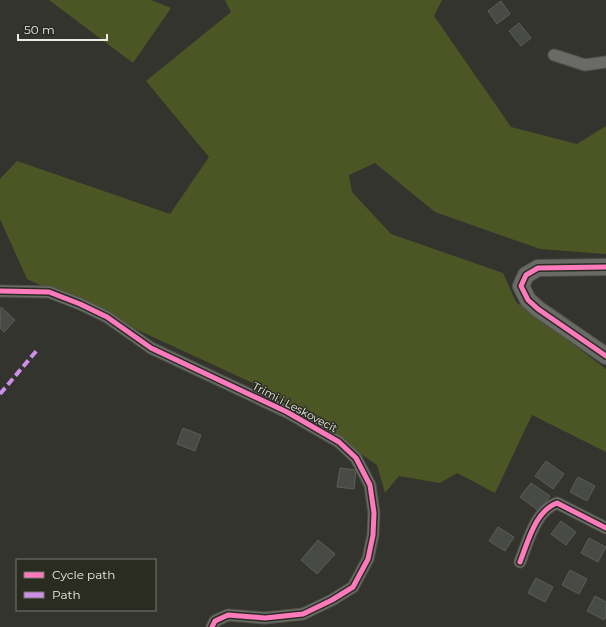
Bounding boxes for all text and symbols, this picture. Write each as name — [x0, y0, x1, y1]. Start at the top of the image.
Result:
scale bar — [18, 16, 107, 42]
text: 50 m — [24, 22, 55, 37]
street label: Trimi i Leskovecit — [250, 379, 340, 436]
legend — [16, 559, 156, 611]
text: Cycle path — [52, 567, 115, 582]
text: Path — [52, 587, 81, 602]

